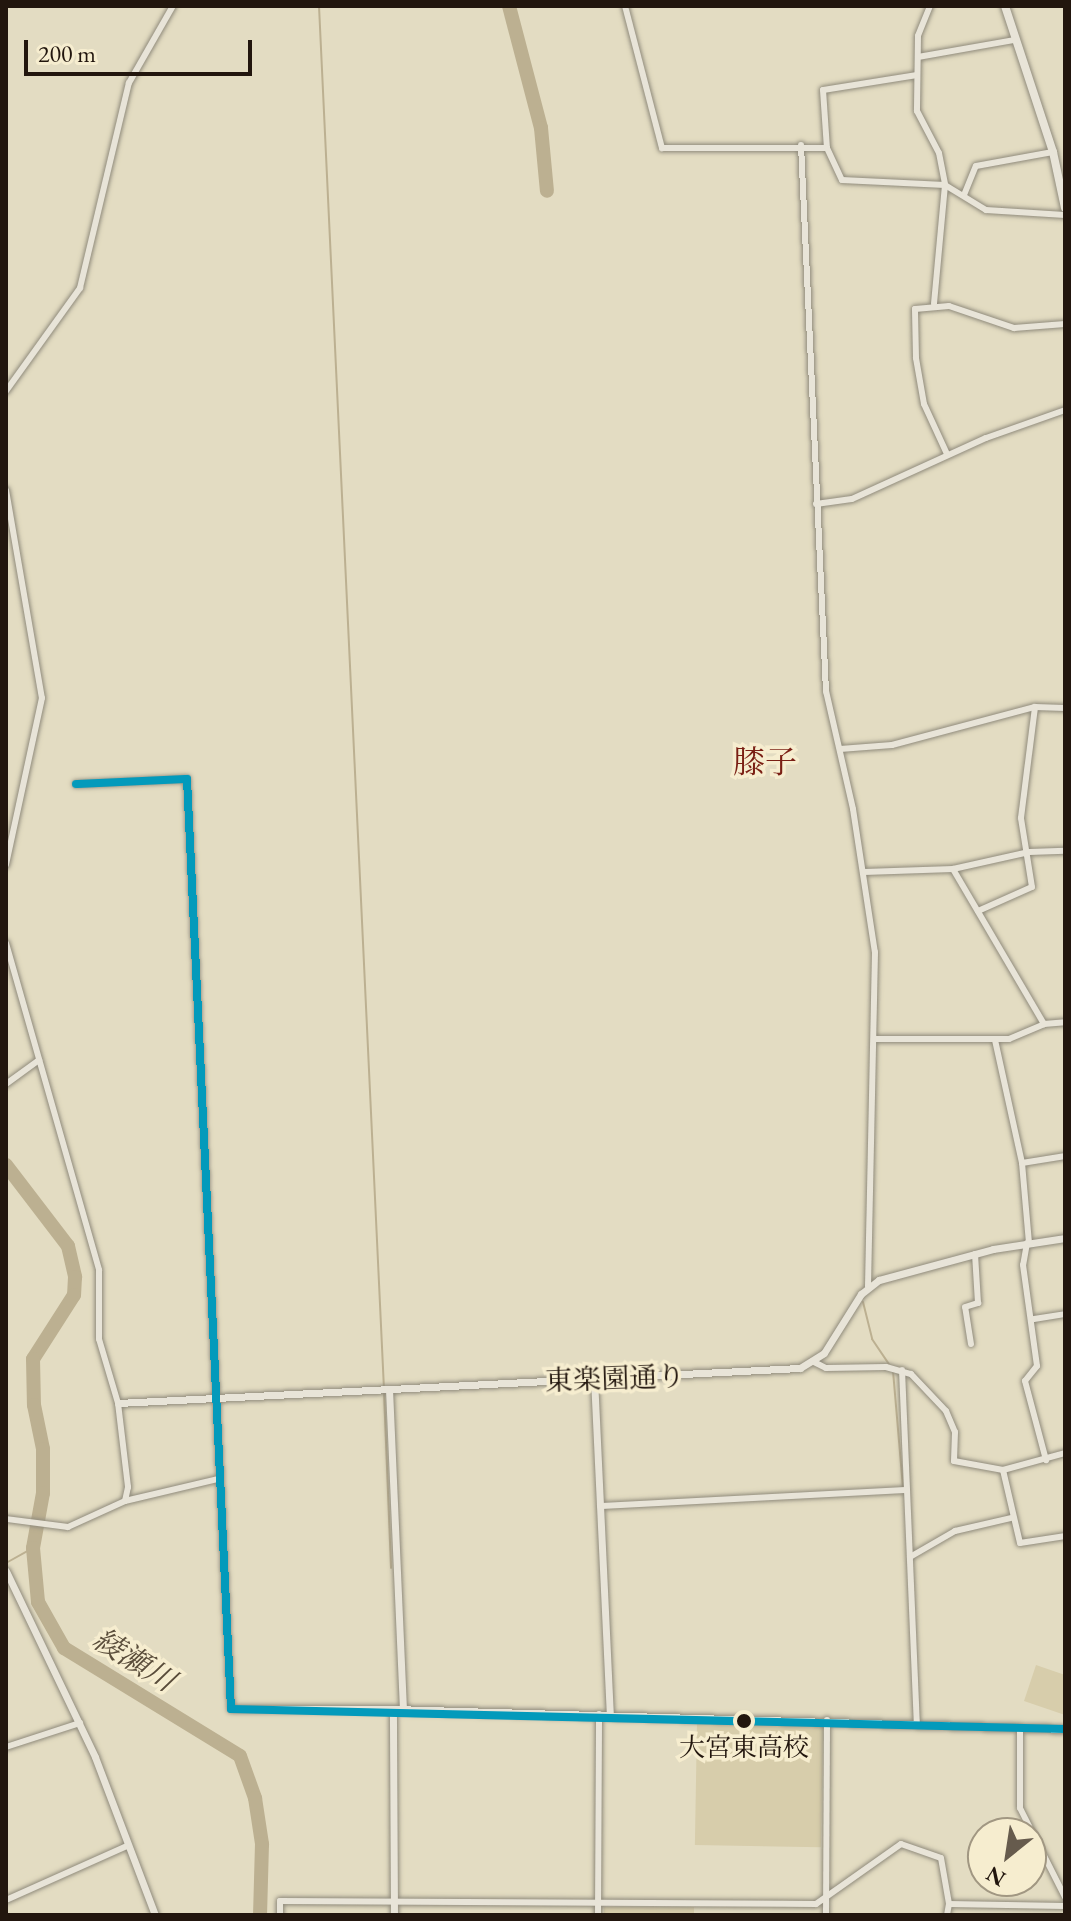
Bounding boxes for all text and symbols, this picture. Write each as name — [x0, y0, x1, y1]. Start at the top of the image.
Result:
scale bar — [28, 24, 256, 74]
text: 200 m — [38, 38, 96, 69]
district label: 膝子 — [733, 743, 797, 781]
street label: 東楽園通り — [544, 1359, 686, 1397]
water label: 綾瀬川 — [86, 1621, 182, 1699]
marker: 大宮東高校 — [736, 1713, 752, 1729]
place label: 大宮東高校 — [679, 1732, 809, 1764]
north arrow — [967, 1817, 1047, 1897]
text: N — [981, 1859, 1011, 1893]

